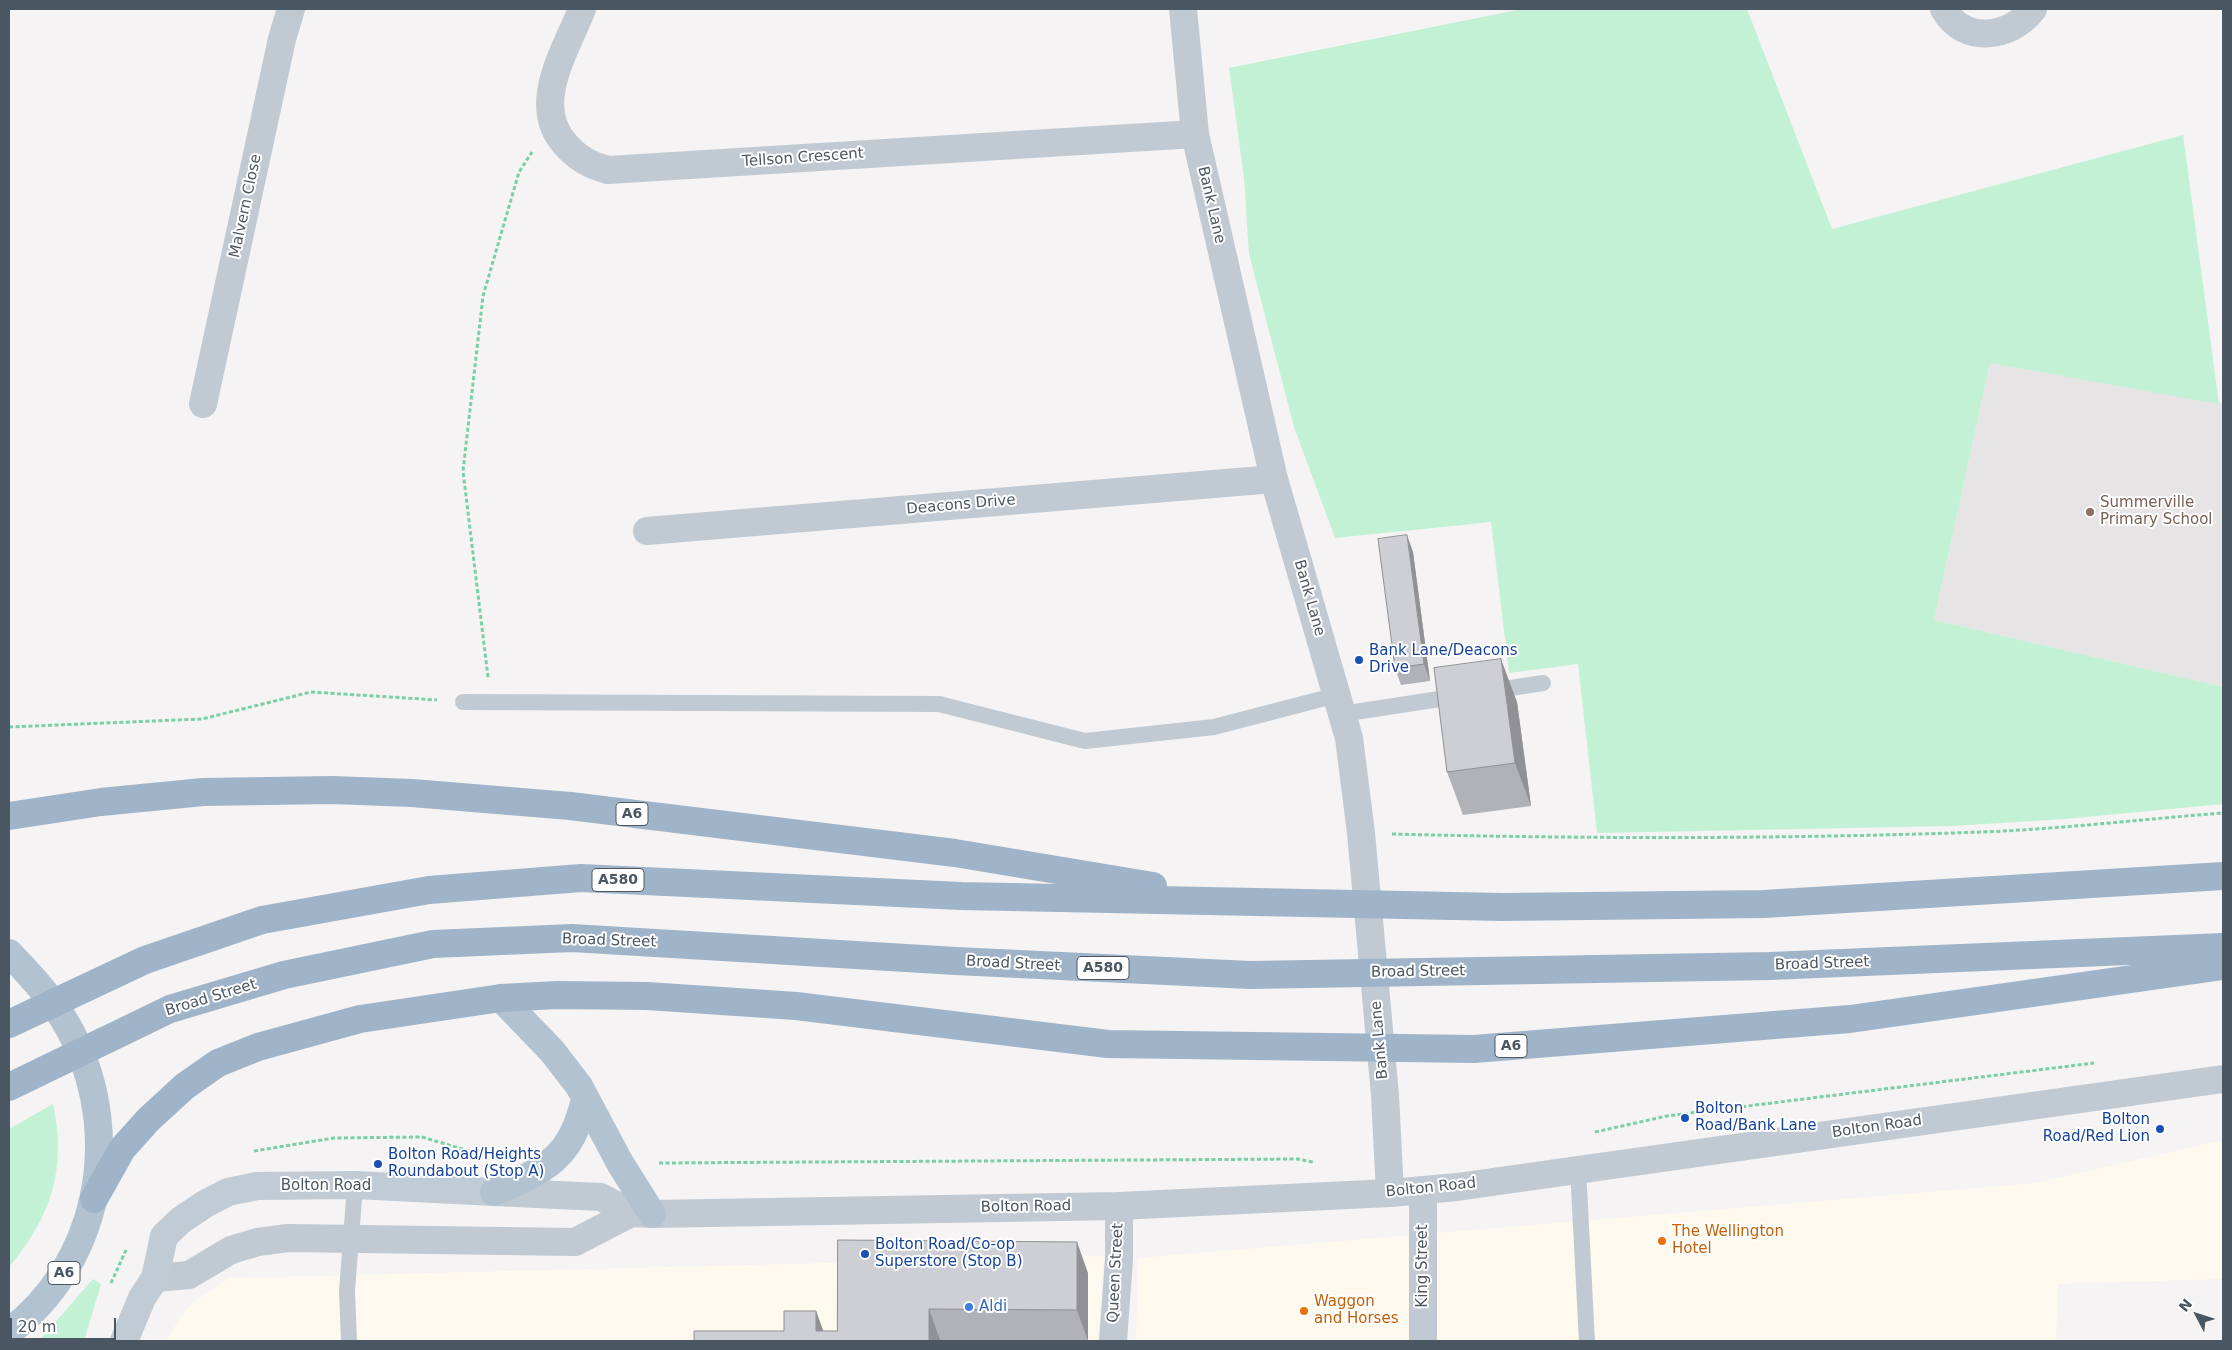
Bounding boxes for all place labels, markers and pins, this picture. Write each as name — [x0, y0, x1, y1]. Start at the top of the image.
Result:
place label: Summerville Primary School — [2100, 494, 2213, 529]
marker: Summerville Primary School — [2084, 506, 2096, 518]
place label: Bank Lane/Deacons Drive — [1369, 642, 1517, 677]
marker: Bank Lane/Deacons Drive — [1353, 654, 1365, 666]
place label: Bolton Road/Bank Lane — [1695, 1100, 1816, 1135]
place label: Bolton Road/Red Lion — [2043, 1111, 2150, 1146]
marker: Bolton Road/Bank Lane — [1679, 1112, 1691, 1124]
marker: Bolton Road/Red Lion — [2154, 1123, 2166, 1135]
place label: Bolton Road/Heights Roundabout (Stop A) — [388, 1146, 544, 1181]
marker: Bolton Road/Heights Roundabout (Stop A) — [372, 1158, 384, 1170]
place label: The Wellington Hotel — [1672, 1223, 1784, 1258]
marker: The Wellington Hotel — [1656, 1235, 1668, 1247]
place label: Bolton Road/Co-op Superstore (Stop B) — [875, 1236, 1023, 1271]
marker: Bolton Road/Co-op Superstore (Stop B) — [859, 1248, 871, 1260]
place label: Waggon and Horses — [1314, 1293, 1398, 1328]
place label: Aldi — [979, 1298, 1007, 1316]
marker: Aldi — [963, 1301, 975, 1313]
marker: Waggon and Horses — [1298, 1305, 1310, 1317]

